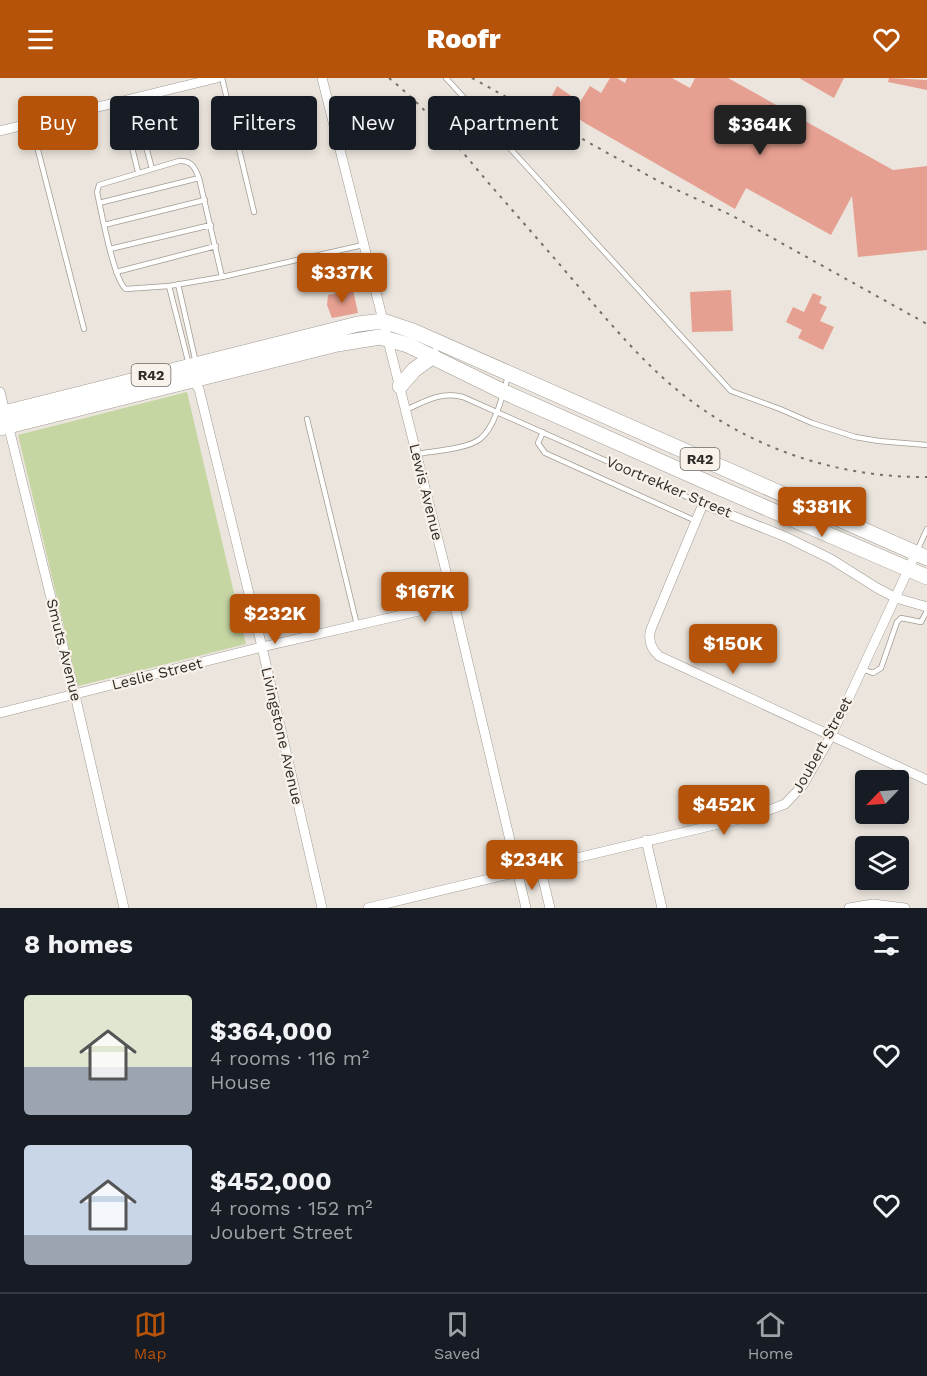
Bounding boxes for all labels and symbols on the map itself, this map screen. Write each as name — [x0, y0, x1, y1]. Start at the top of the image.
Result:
pin: $364K — [718, 105, 802, 156]
pin: $337K — [300, 253, 384, 304]
road number: R42 — [132, 364, 170, 386]
street label: Lewis Avenue — [405, 442, 447, 542]
road number: R42 — [680, 448, 720, 470]
street label: Voortrekker Street — [603, 452, 735, 522]
pin: $381K — [780, 487, 864, 538]
pin: $167K — [383, 572, 467, 623]
pin: $232K — [233, 594, 317, 645]
street label: Smuts Avenue — [43, 597, 85, 703]
pin: $150K — [691, 624, 775, 675]
street label: Leslie Street — [110, 654, 205, 694]
street label: Livingstone Avenue — [257, 665, 307, 807]
street label: Joubert Street — [788, 693, 856, 796]
north arrow — [855, 770, 909, 824]
pin: $452K — [682, 785, 766, 836]
pin: $234K — [490, 840, 574, 891]

